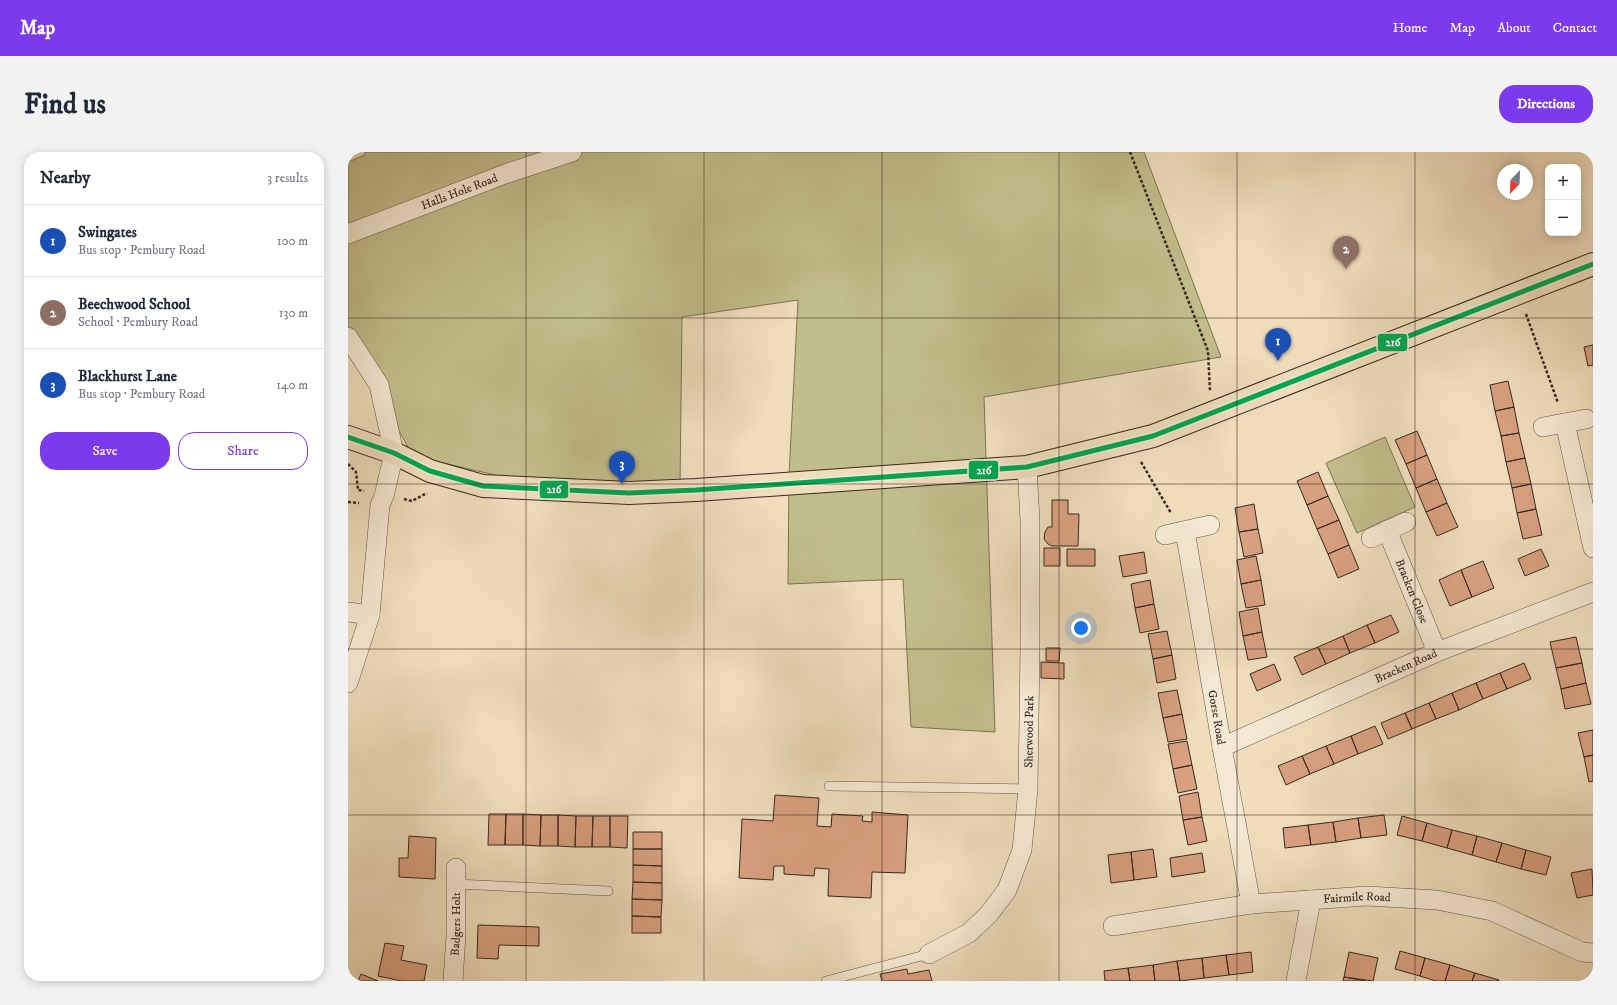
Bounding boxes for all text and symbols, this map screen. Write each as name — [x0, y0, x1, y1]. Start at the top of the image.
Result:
text: Map — [20, 17, 55, 40]
text: Home — [1393, 19, 1427, 37]
text: Map — [1449, 19, 1475, 37]
text: About — [1497, 19, 1531, 37]
text: Contact — [1553, 19, 1597, 37]
button: Directions — [1499, 85, 1593, 123]
text: Find us — [24, 87, 106, 122]
north arrow — [1497, 164, 1533, 200]
map controls — [1545, 164, 1581, 236]
button: + — [1545, 164, 1581, 200]
text: Nearby — [40, 167, 90, 189]
text: 3 results — [267, 170, 308, 186]
street label: Halls Hole Road — [419, 170, 500, 213]
button: − — [1545, 200, 1581, 236]
text: Swingates — [78, 223, 137, 242]
text: 1 — [51, 233, 55, 249]
text: 100 m — [277, 233, 308, 249]
pin: 2 — [1333, 236, 1359, 269]
text: Bus stop · Pembury Road — [78, 242, 205, 258]
text: Beechwood School — [78, 295, 190, 314]
text: 2 — [50, 305, 56, 321]
text: 130 m — [279, 305, 308, 321]
text: School · Pembury Road — [78, 314, 198, 330]
pin: 1 — [1265, 328, 1291, 361]
line badge: 216 — [1377, 333, 1408, 352]
text: 216 — [1385, 336, 1402, 350]
text: Blackhurst Lane — [78, 367, 177, 386]
text: 3 — [51, 377, 55, 393]
text: 140 m — [276, 377, 308, 393]
text: Bus stop · Pembury Road — [78, 386, 205, 402]
button: Save — [40, 432, 170, 470]
button: Share — [178, 432, 308, 470]
pin: 3 — [609, 451, 635, 484]
line badge: 216 — [968, 460, 999, 480]
text: 216 — [976, 464, 993, 478]
line badge: 216 — [539, 480, 569, 499]
text: 216 — [546, 483, 563, 497]
street label: Bracken Close — [1392, 557, 1432, 626]
your location — [1071, 618, 1091, 638]
street label: Bracken Road — [1372, 645, 1439, 686]
street label: Gorse Road — [1205, 689, 1229, 746]
street label: Sherwood Park — [1021, 695, 1037, 768]
street label: Fairmile Road — [1323, 888, 1391, 907]
street label: Badgers Holt — [447, 892, 464, 956]

